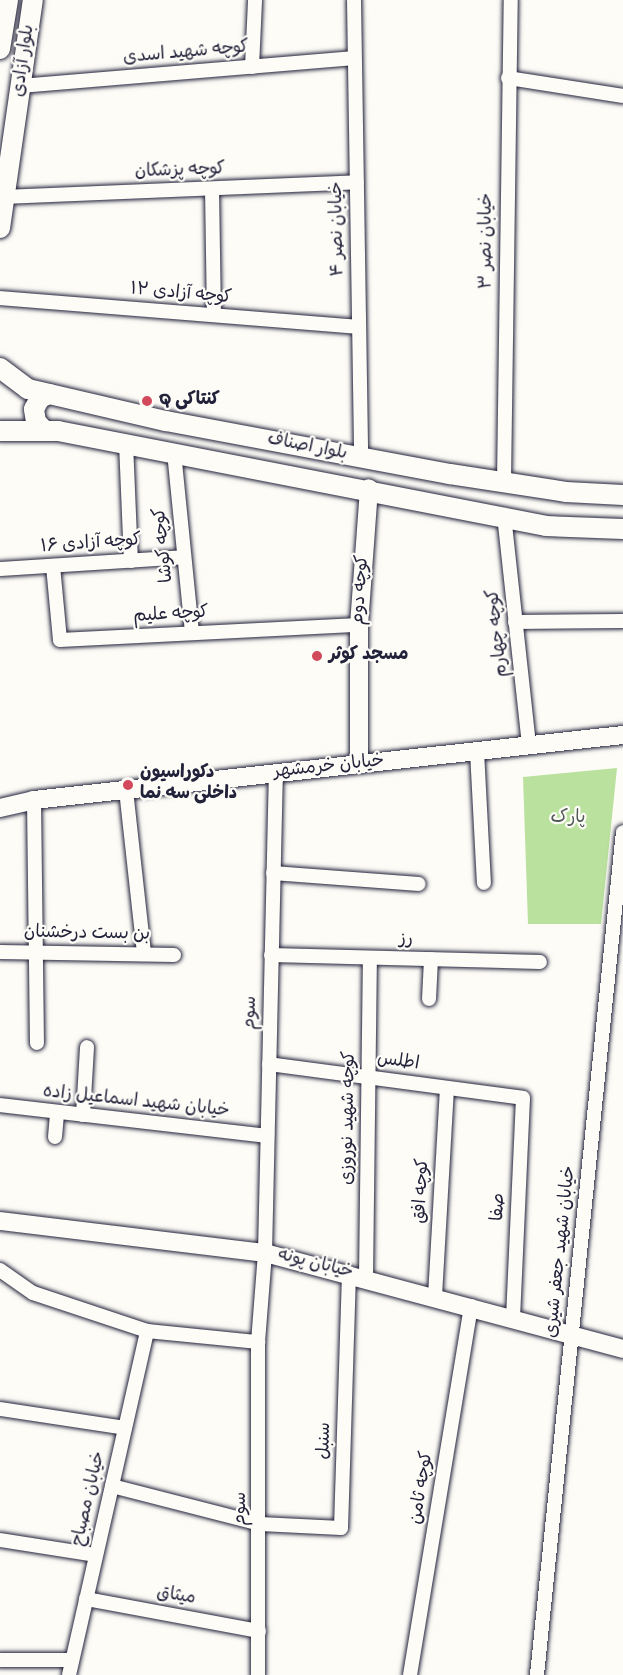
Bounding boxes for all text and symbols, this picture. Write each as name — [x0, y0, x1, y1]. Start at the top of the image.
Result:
street label: بلوار آزادی — [9, 23, 41, 99]
street label: کوچه شهید اسدی — [122, 38, 250, 70]
street label: کوچه پزشکان — [134, 160, 226, 184]
street label: خیابان نصر ۴ — [327, 181, 351, 277]
street label: خیابان نصر ۳ — [477, 193, 499, 289]
street label: کوچه آزادی ۱۲ — [129, 280, 233, 310]
place label: Q کنتاکی — [159, 390, 220, 412]
marker: Q کنتاکی — [140, 394, 154, 408]
street label: بلوار اصناف — [265, 430, 349, 466]
street label: کوچه کوشا — [150, 506, 180, 584]
street label: کوچه آزادی ۱۶ — [40, 531, 142, 559]
street label: کوچه دوم — [349, 554, 375, 626]
street label: کوچه چهارم — [484, 588, 514, 678]
street label: کوچه علیم — [133, 603, 209, 629]
place label: مسجد کوثر — [329, 645, 408, 667]
marker: مسجد کوثر — [310, 649, 324, 663]
street label: خیابان خرمشهر — [273, 751, 385, 785]
place label: دکوراسیون داخلی سه نما — [140, 764, 237, 806]
marker: دکوراسیون داخلی سه نما — [121, 778, 135, 792]
park label: پارک — [551, 808, 585, 830]
street label: بن بست درخشنان — [24, 923, 150, 947]
street label: رز — [399, 930, 413, 952]
street label: سوم — [241, 996, 263, 1030]
street label: اطلس — [376, 1049, 420, 1077]
street label: کوچه شهید نوروزی — [338, 1051, 362, 1185]
street label: خیابان شهید اسماعیل زاده — [42, 1082, 230, 1124]
street label: کوچه افق — [411, 1158, 435, 1224]
street label: خیابان شهید جعفر شیری — [542, 1165, 582, 1339]
street label: صفا — [488, 1192, 512, 1222]
street label: خیابان پونه — [275, 1245, 355, 1285]
street label: سنبل — [315, 1422, 337, 1460]
street label: خیابان مصباح — [69, 1449, 111, 1549]
street label: کوچه ثامن — [407, 1450, 439, 1526]
street label: سوم — [231, 1492, 253, 1526]
street label: میثاق — [155, 1583, 197, 1611]

